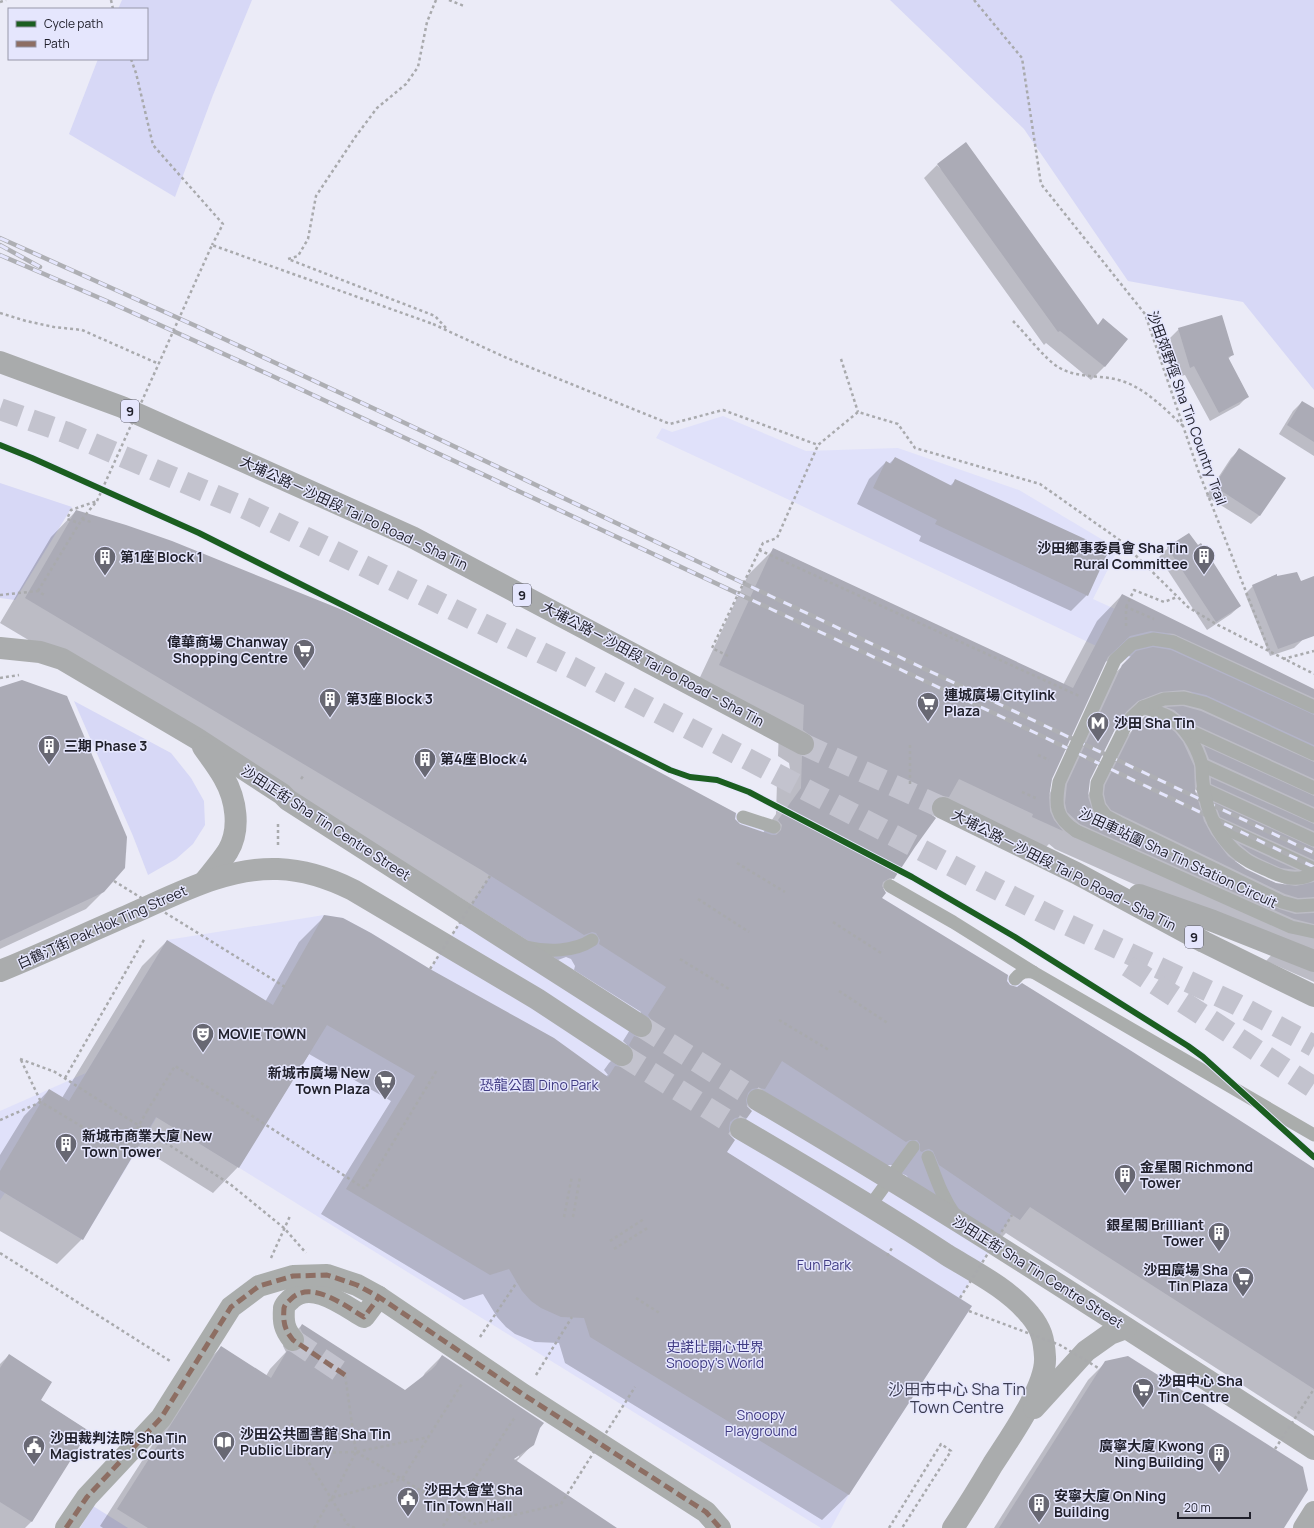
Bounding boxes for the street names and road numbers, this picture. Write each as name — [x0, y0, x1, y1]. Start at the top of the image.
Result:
street label: 沙田郊野徑 Sha Tin Country Trail — [1143, 308, 1232, 508]
road number: 9 — [121, 400, 139, 422]
street label: 大埔公路－沙田段 Tai Po Road – Sha Tin — [237, 451, 471, 574]
road number: 9 — [513, 584, 531, 606]
street label: 大埔公路－沙田段 Tai Po Road – Sha Tin — [539, 597, 768, 730]
street label: 沙田正街 Sha Tin Centre Street — [238, 761, 415, 885]
street label: 沙田車站圍 Sha Tin Station Circuit — [1076, 803, 1281, 912]
street label: 大埔公路－沙田段 Tai Po Road – Sha Tin — [949, 804, 1180, 935]
street label: 白鶴汀街 Pak Hok Ting Street — [14, 880, 190, 973]
road number: 9 — [1185, 926, 1203, 948]
street label: 沙田正街 Sha Tin Centre Street — [949, 1211, 1128, 1332]

